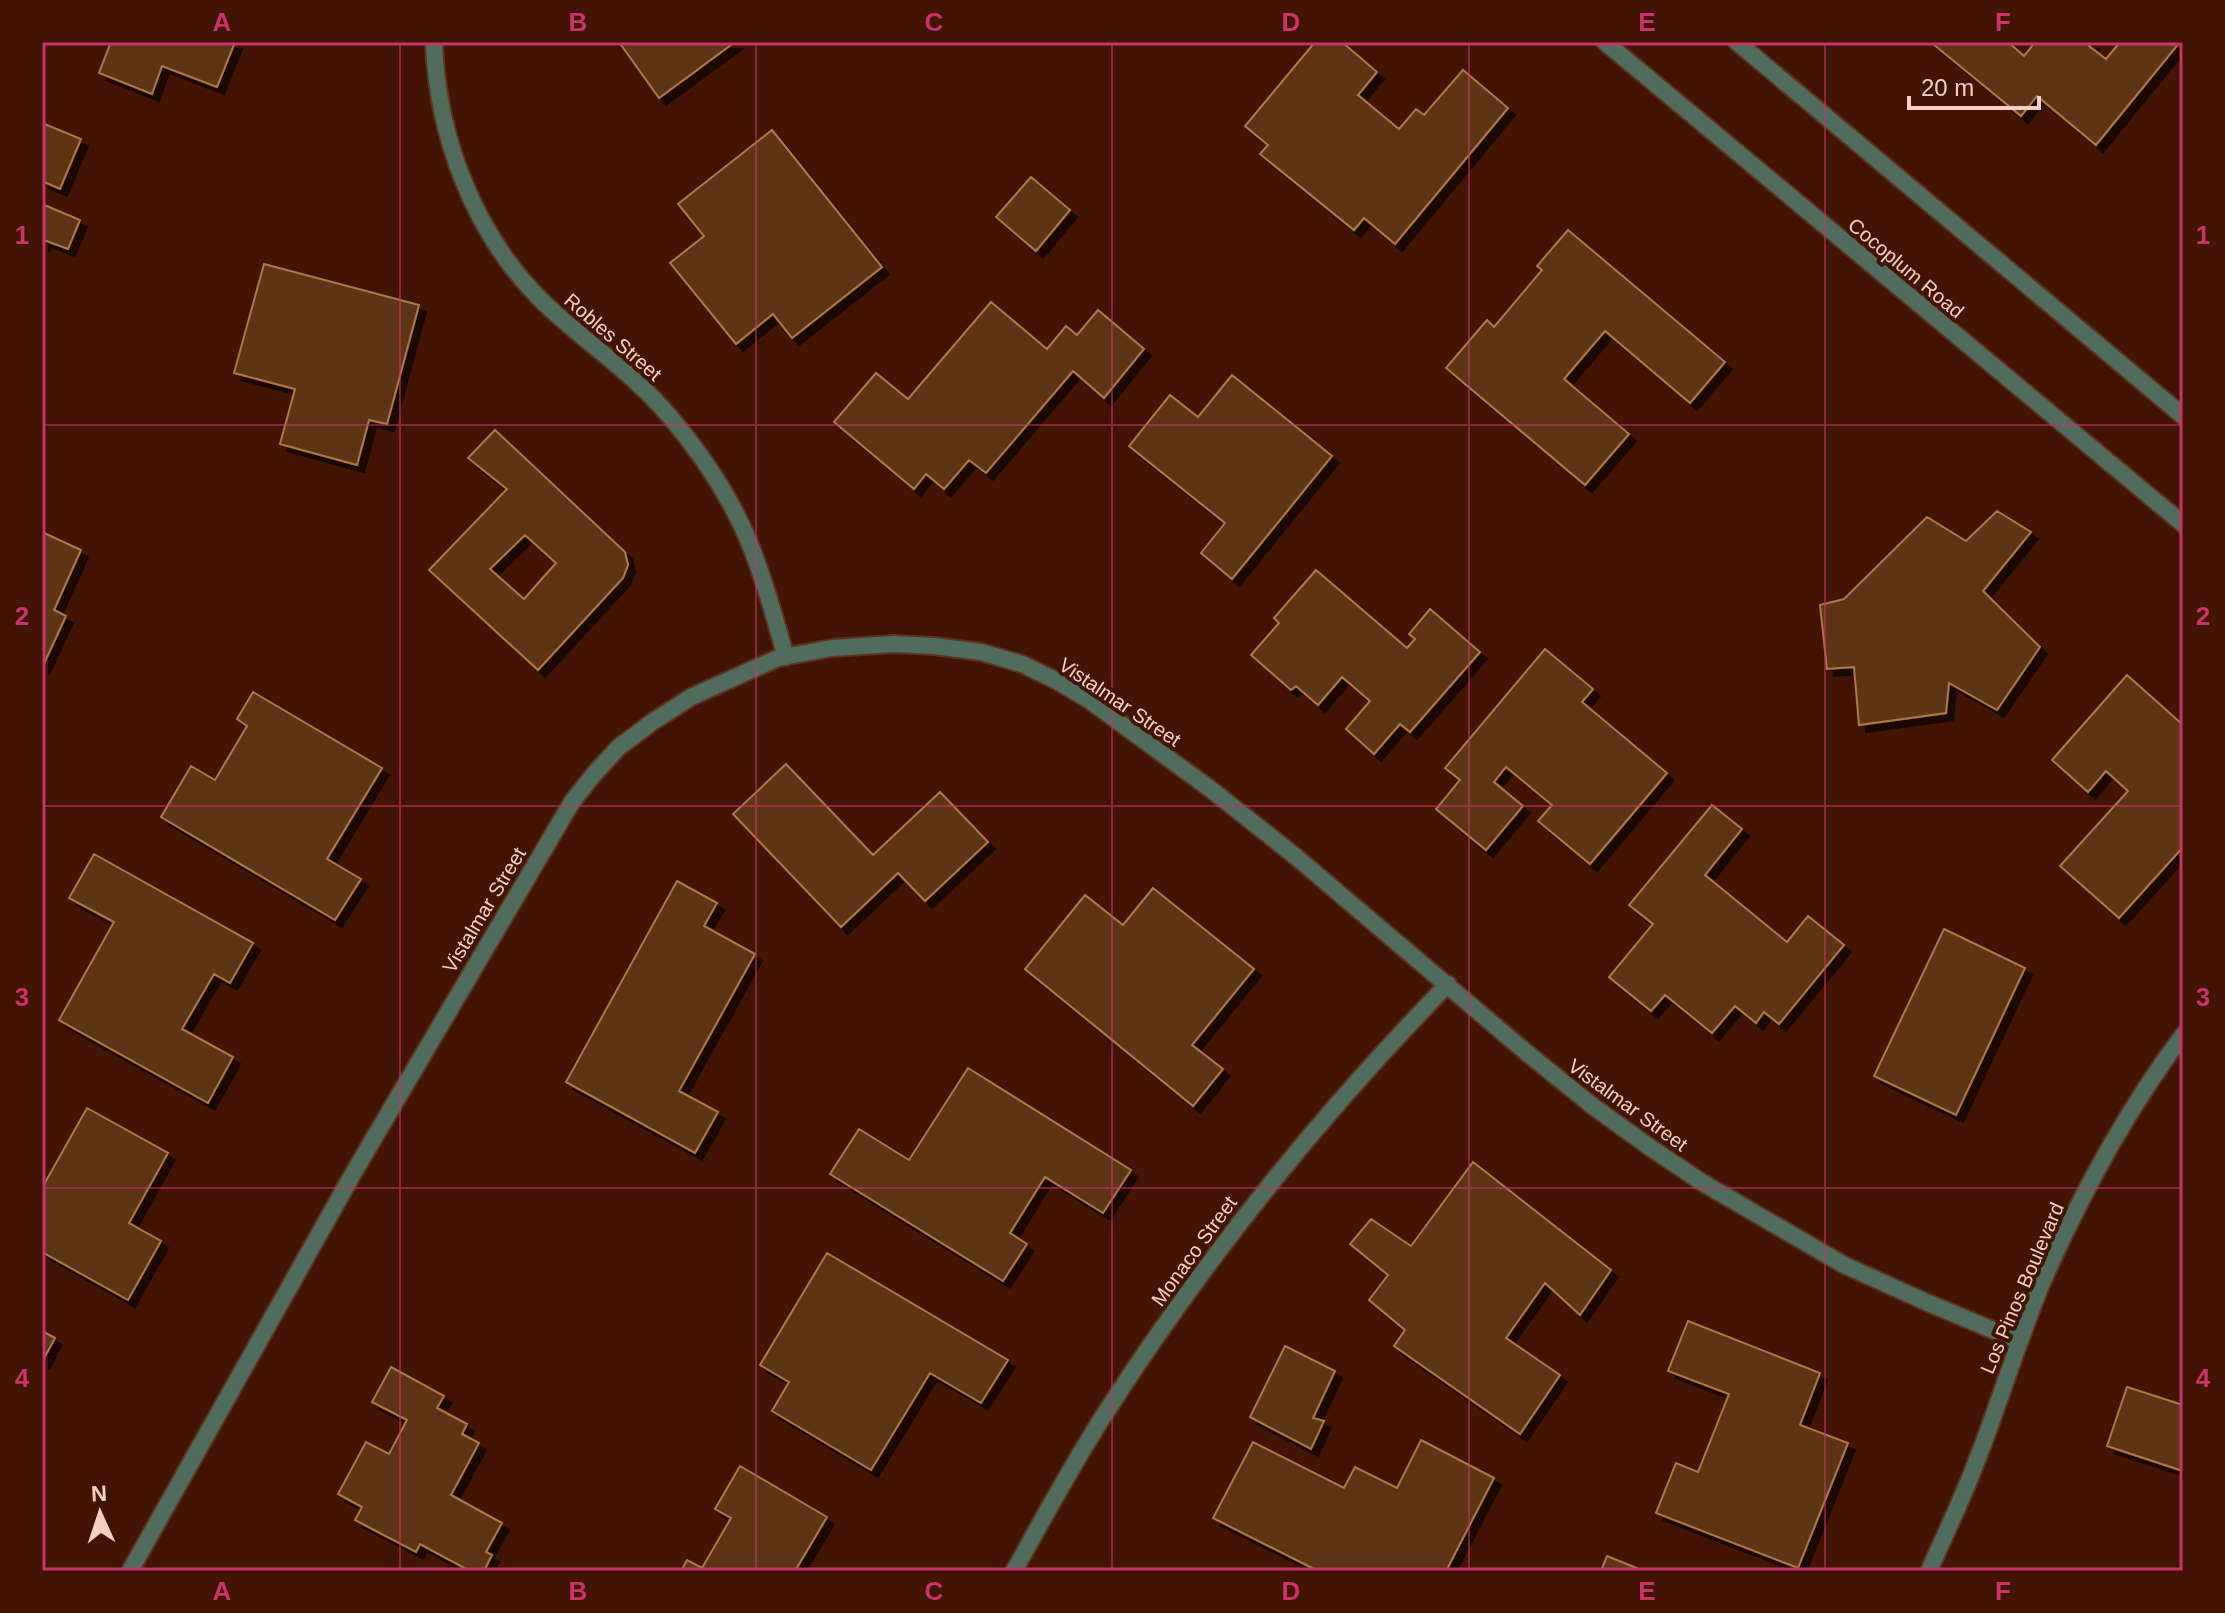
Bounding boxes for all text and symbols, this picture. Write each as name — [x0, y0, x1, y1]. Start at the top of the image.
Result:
text: A — [213, 7, 232, 37]
text: B — [569, 7, 587, 37]
text: C — [925, 7, 944, 37]
text: D — [1282, 7, 1300, 37]
text: E — [1638, 7, 1656, 37]
text: F — [1995, 7, 2011, 37]
scale bar — [1909, 60, 2039, 110]
text: 20 m — [1921, 74, 1974, 101]
street label: Cocoplum Road — [1844, 213, 1968, 323]
text: 1 — [15, 220, 29, 250]
text: 1 — [2196, 220, 2210, 250]
street label: Robles Street — [560, 289, 666, 385]
text: 2 — [15, 601, 29, 631]
text: 2 — [2196, 601, 2210, 631]
street label: Vistalmar Street — [1055, 653, 1185, 751]
street label: Vistalmar Street — [438, 843, 530, 976]
text: 3 — [15, 982, 29, 1012]
text: 3 — [2196, 982, 2210, 1012]
street label: Vistalmar Street — [1564, 1054, 1692, 1156]
street label: Monaco Street — [1147, 1192, 1241, 1310]
street label: Los Pinos Boulevard — [1976, 1199, 2068, 1377]
text: 4 — [15, 1363, 30, 1393]
text: 4 — [2196, 1363, 2211, 1393]
north arrow — [60, 1473, 140, 1553]
text: N — [90, 1481, 108, 1506]
text: A — [213, 1576, 232, 1606]
text: B — [569, 1576, 587, 1606]
text: C — [925, 1576, 944, 1606]
text: D — [1282, 1576, 1300, 1606]
text: E — [1638, 1576, 1656, 1606]
text: F — [1995, 1576, 2011, 1606]

